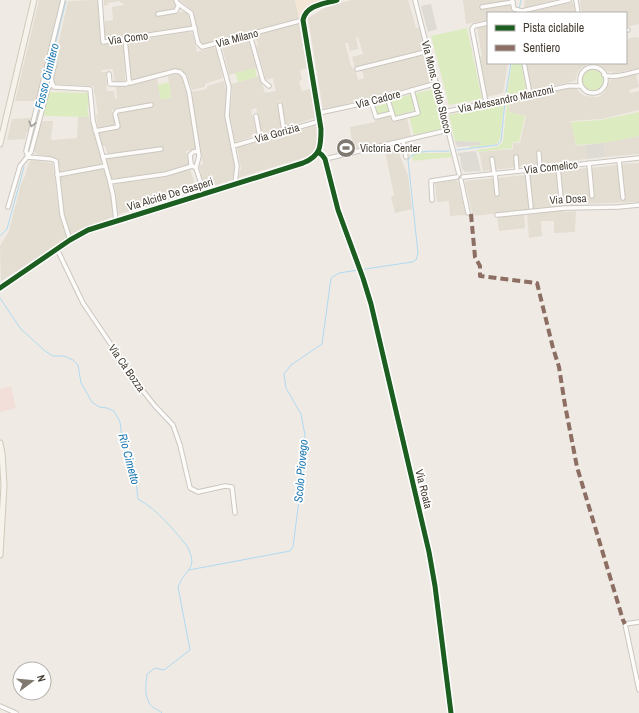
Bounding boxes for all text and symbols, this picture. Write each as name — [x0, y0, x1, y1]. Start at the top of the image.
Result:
legend — [487, 12, 627, 64]
text: Pista ciclabile — [523, 20, 584, 36]
street label: Via Milano — [214, 26, 260, 50]
street label: Via Como — [107, 28, 149, 48]
street label: Via Mons. Oddo Stocco — [419, 39, 455, 135]
text: Sentiero — [523, 40, 560, 56]
water label: Fosso Cimitero — [31, 41, 63, 110]
street label: Via Alessandro Manzoni — [457, 82, 555, 116]
street label: Via Cadore — [354, 87, 402, 111]
street label: Via Gorizia — [253, 120, 301, 146]
one-way arrow — [29, 121, 37, 127]
sports icon: Victoria Center — [335, 137, 357, 159]
place label: Victoria Center — [360, 141, 421, 155]
street label: Via Comelico — [523, 157, 579, 177]
street label: Via Alcide De Gasperi — [125, 174, 215, 214]
street label: Via Dosa — [549, 191, 587, 207]
street label: Via Cà Bozza — [105, 341, 149, 395]
water label: Rio Cimetto — [114, 432, 144, 487]
water label: Scolo Piovego — [290, 438, 312, 503]
street label: Via Roata — [412, 468, 436, 510]
north arrow — [12, 661, 52, 701]
text: N — [34, 673, 49, 683]

